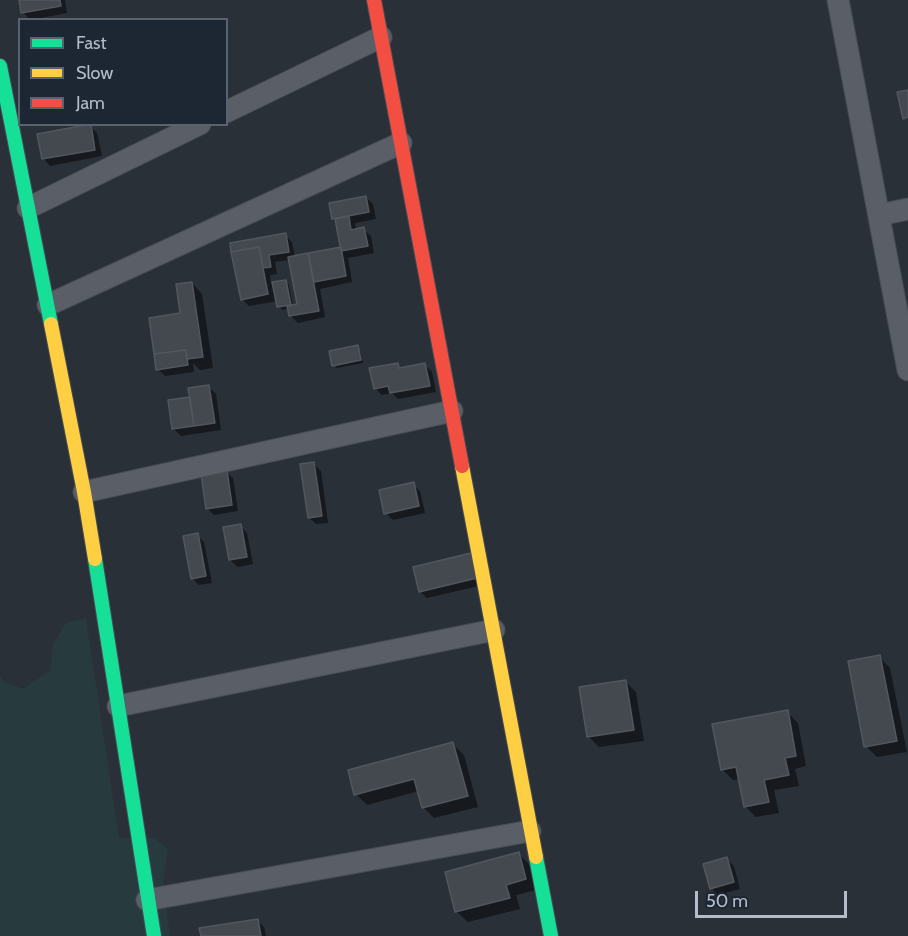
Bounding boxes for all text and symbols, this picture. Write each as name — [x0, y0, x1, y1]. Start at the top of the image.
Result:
legend — [18, 18, 228, 126]
text: Fast — [76, 32, 107, 54]
text: Slow — [76, 62, 113, 84]
text: Jam — [76, 92, 105, 114]
scale bar — [698, 879, 850, 917]
text: 50 m — [706, 890, 748, 912]

